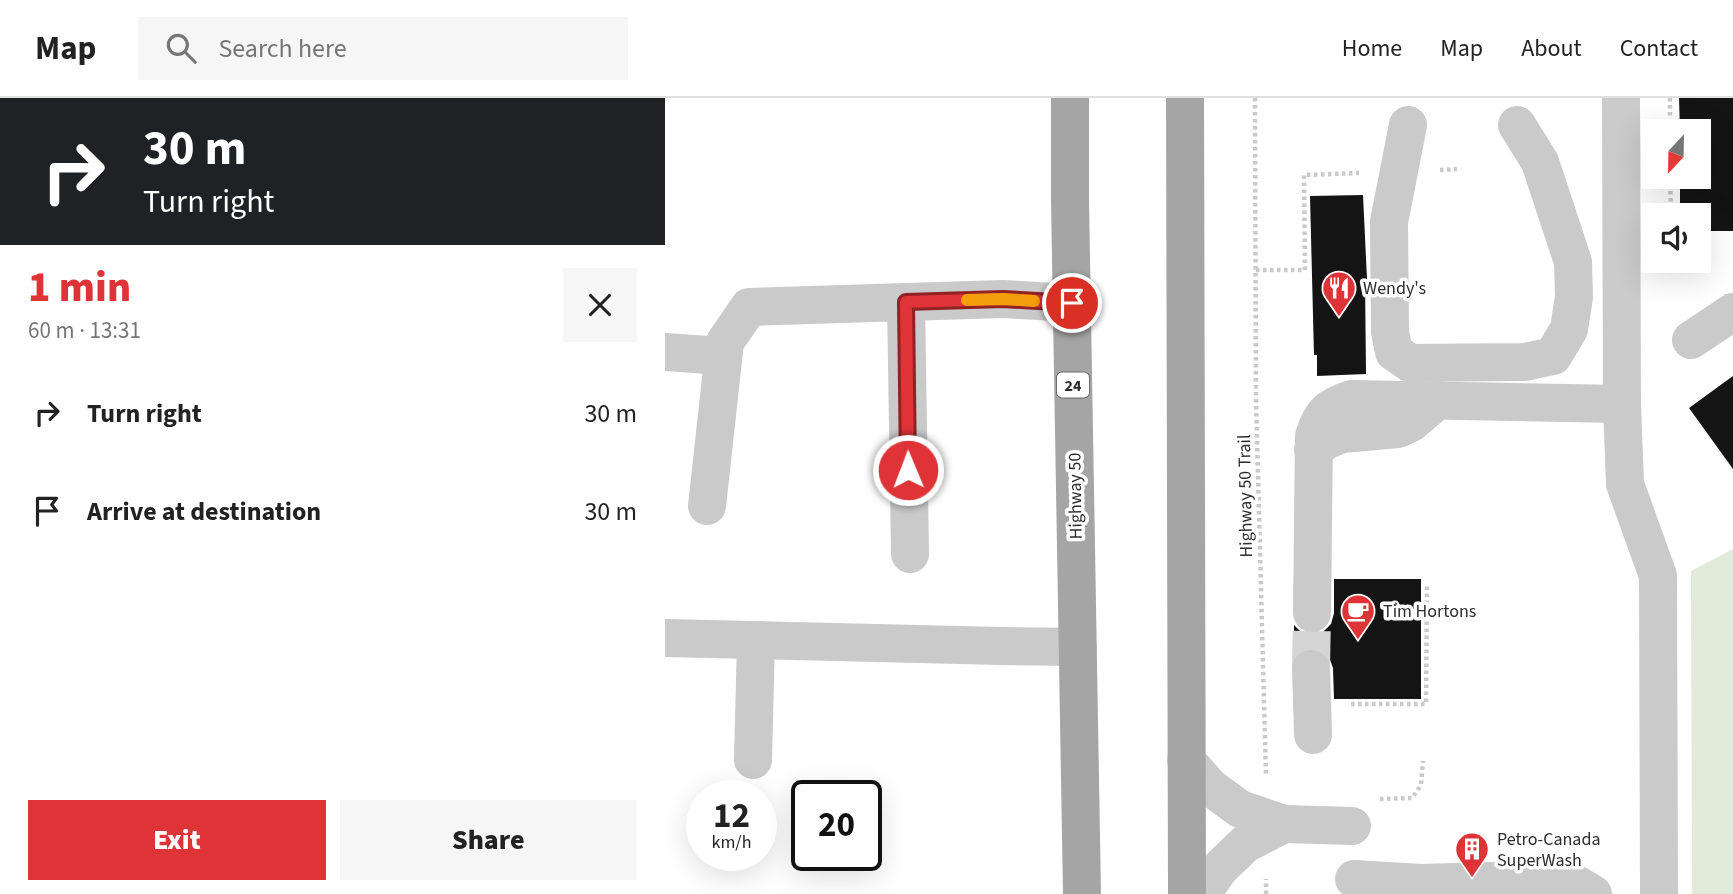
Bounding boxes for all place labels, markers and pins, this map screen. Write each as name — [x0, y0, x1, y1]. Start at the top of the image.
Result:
restaurant icon: Wendy's — [1320, 269, 1358, 318]
pin — [1042, 273, 1102, 333]
place label: Wendy's — [1363, 276, 1426, 301]
cafe icon: Tim Hortons — [1339, 592, 1377, 641]
place label: Tim Hortons — [1383, 599, 1476, 624]
place label: Petro-Canada SuperWash — [1497, 827, 1600, 873]
building icon: Petro-Canada SuperWash — [1453, 830, 1491, 879]

